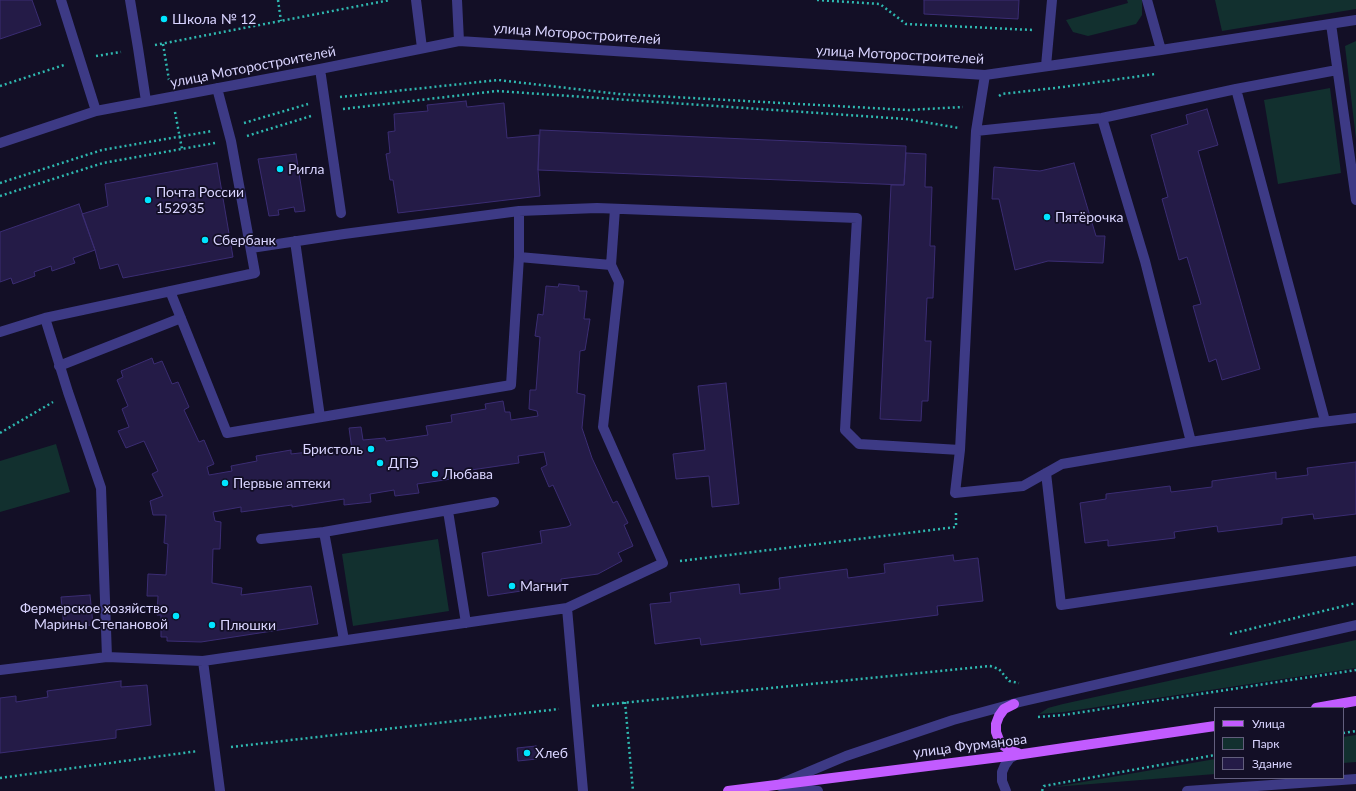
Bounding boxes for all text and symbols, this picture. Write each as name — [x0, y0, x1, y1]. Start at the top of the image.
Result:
place label: Школа № 12 — [172, 11, 256, 27]
marker: Школа № 12 — [159, 14, 169, 24]
street label: улица Моторостроителей — [493, 20, 661, 48]
street label: улица Моторостроителей — [816, 42, 984, 68]
street label: улица Моторостроителей — [169, 43, 337, 91]
place label: Ригла — [288, 161, 324, 177]
marker: Ригла — [275, 164, 285, 174]
place label: Почта России 152935 — [156, 184, 244, 216]
marker: Почта России 152935 — [143, 195, 153, 205]
place label: Пятёрочка — [1055, 209, 1123, 225]
marker: Пятёрочка — [1042, 212, 1052, 222]
place label: Сбербанк — [213, 232, 276, 248]
marker: Сбербанк — [200, 235, 210, 245]
place label: Бристоль — [302, 441, 363, 457]
marker: Бристоль — [366, 444, 376, 454]
place label: ДПЭ — [388, 455, 419, 471]
marker: ДПЭ — [375, 458, 385, 468]
place label: Любава — [443, 466, 493, 482]
marker: Любава — [430, 469, 440, 479]
place label: Первые аптеки — [233, 475, 331, 491]
marker: Первые аптеки — [220, 478, 230, 488]
place label: Магнит — [520, 578, 569, 594]
marker: Магнит — [507, 581, 517, 591]
place label: Фермерское хозяйство Марины Степановой — [20, 600, 168, 632]
marker: Фермерское хозяйство Марины Степановой — [171, 611, 181, 621]
place label: Плюшки — [220, 617, 276, 633]
marker: Плюшки — [207, 620, 217, 630]
legend — [1214, 707, 1344, 779]
text: Улица — [1252, 716, 1285, 731]
street label: улица Фурманова — [912, 731, 1028, 761]
text: Парк — [1252, 736, 1280, 751]
place label: Хлеб — [535, 745, 568, 761]
marker: Хлеб — [522, 748, 532, 758]
text: Здание — [1252, 756, 1292, 771]

